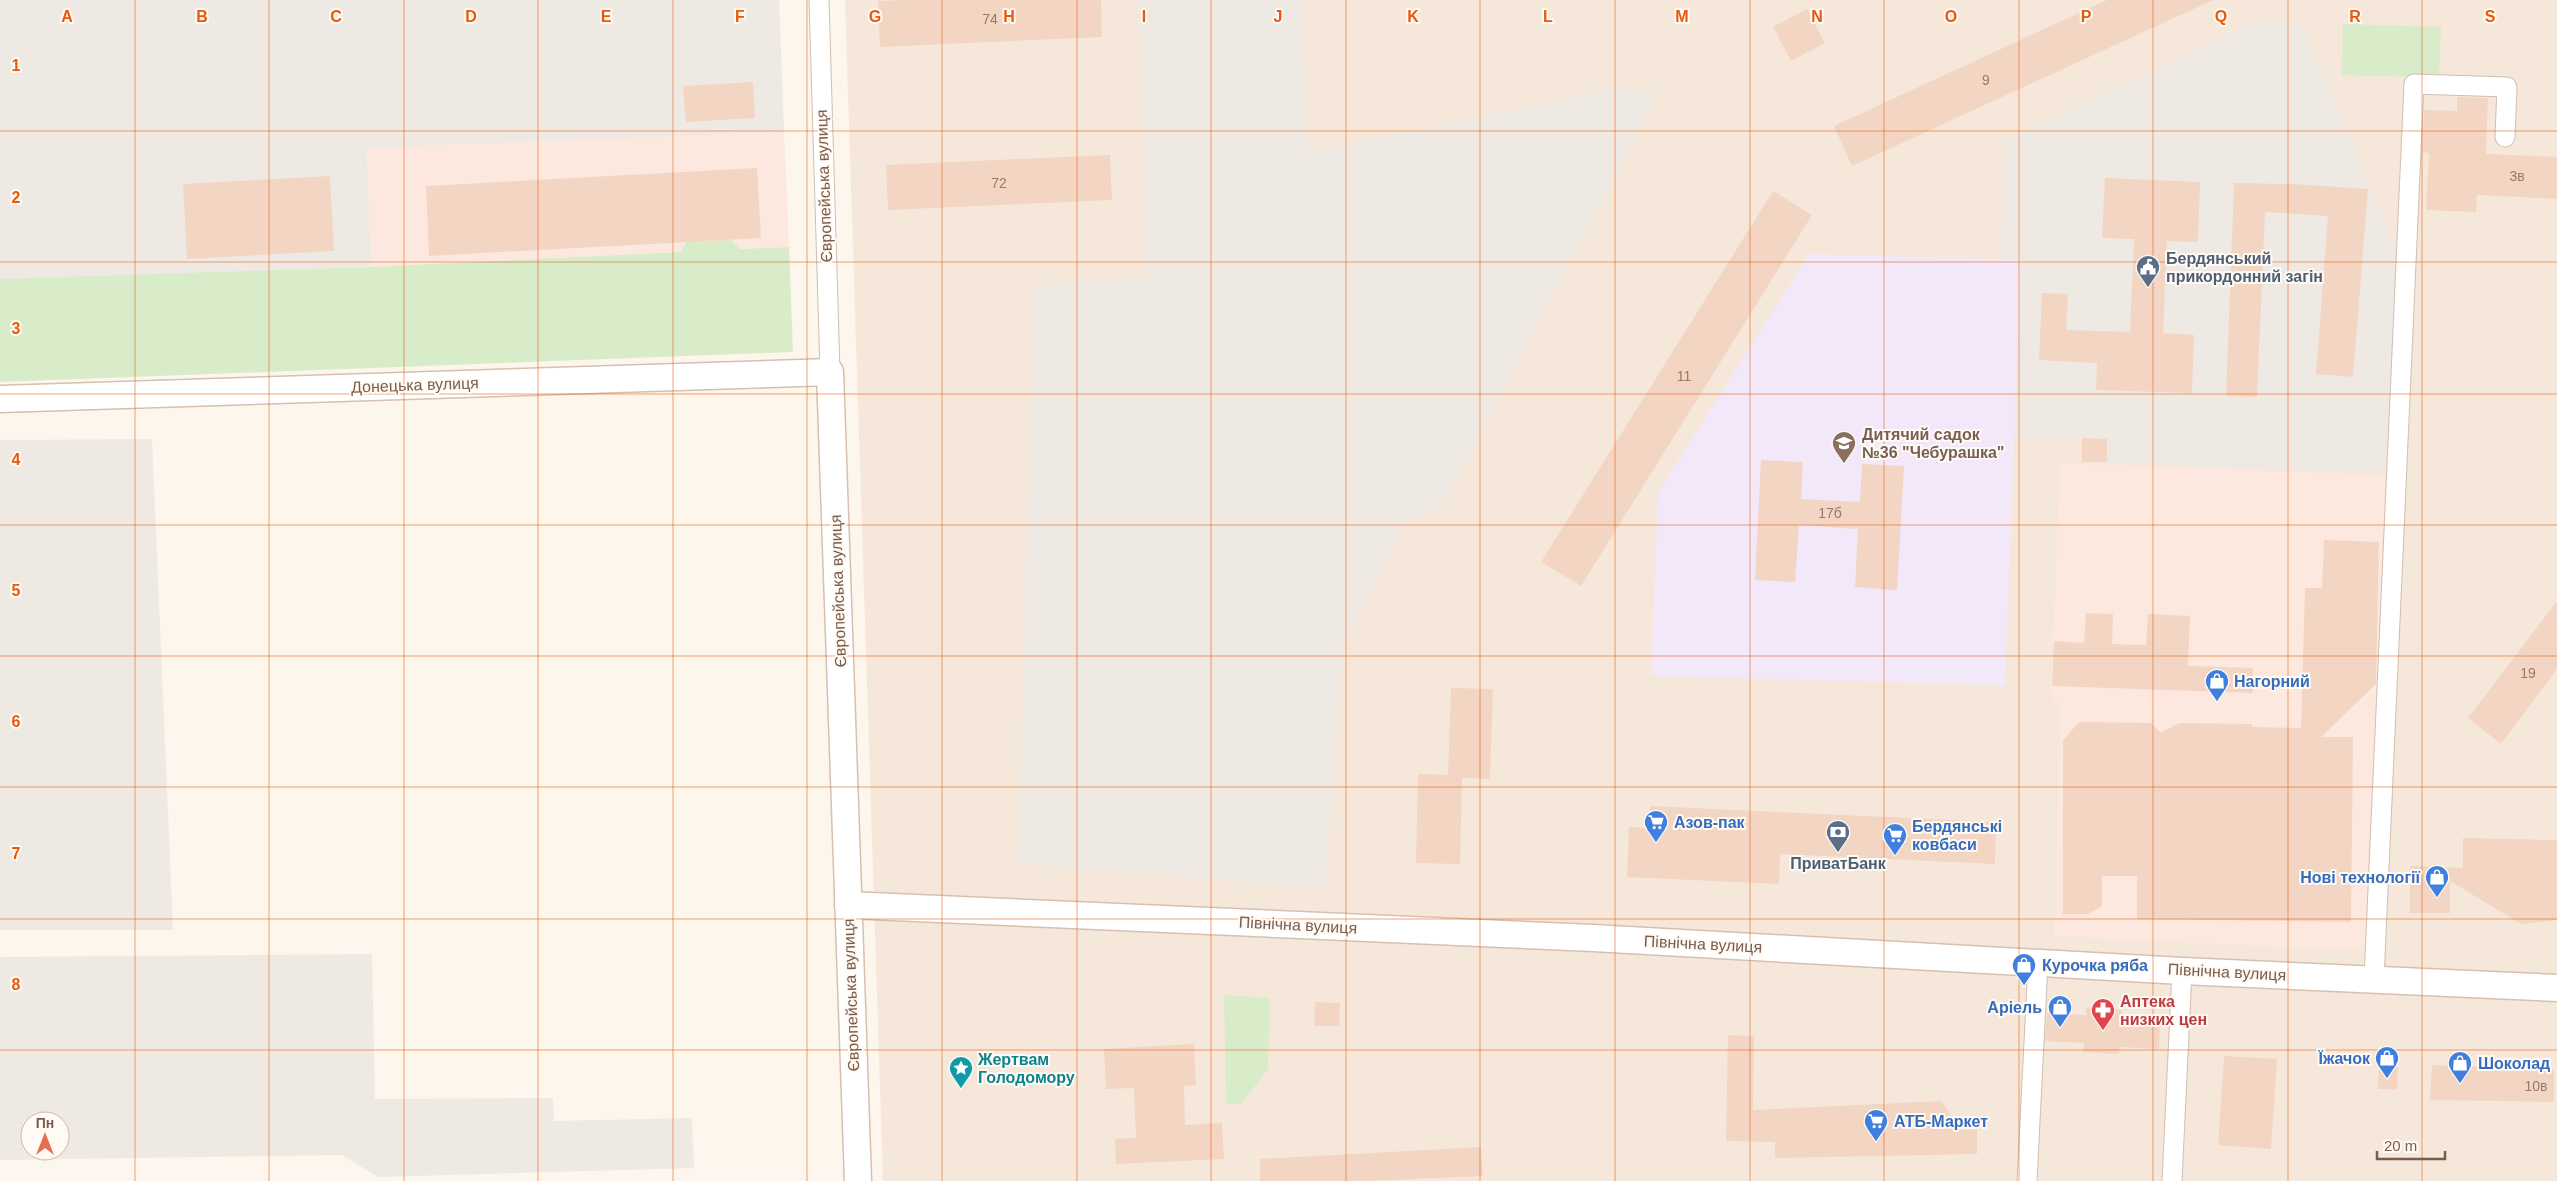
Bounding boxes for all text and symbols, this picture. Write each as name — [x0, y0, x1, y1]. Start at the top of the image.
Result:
text: A — [61, 8, 73, 25]
text: B — [196, 8, 208, 25]
text: C — [330, 8, 342, 25]
text: D — [465, 8, 477, 25]
text: E — [601, 8, 612, 25]
text: F — [735, 8, 745, 25]
text: G — [869, 8, 881, 25]
text: H — [1003, 8, 1015, 25]
text: I — [1142, 8, 1146, 25]
text: J — [1274, 8, 1282, 25]
text: K — [1407, 8, 1419, 25]
text: L — [1543, 8, 1553, 25]
text: M — [1675, 8, 1689, 25]
text: N — [1811, 8, 1823, 25]
text: O — [1945, 8, 1957, 25]
text: P — [2081, 8, 2092, 25]
text: Q — [2215, 8, 2227, 25]
text: R — [2349, 8, 2361, 25]
text: S — [2485, 8, 2496, 25]
house number: 74 — [982, 11, 998, 27]
text: 1 — [12, 57, 21, 74]
house number: 9 — [1982, 72, 1990, 88]
street label: Європейська вулиця — [813, 109, 835, 263]
house number: 3в — [2509, 168, 2525, 184]
house number: 72 — [991, 175, 1007, 191]
text: 2 — [12, 189, 21, 206]
place label: Бердянський прикордонний загін — [2166, 250, 2323, 285]
public building icon: Бердянський прикордонний загін — [2135, 254, 2161, 288]
text: 3 — [12, 320, 21, 337]
house number: 11 — [1677, 368, 1691, 384]
street label: Донецька вулиця — [351, 374, 479, 396]
place label: Дитячий садок №36 "Чебурашка" — [1862, 426, 2004, 461]
school or university icon: Дитячий садок №36 "Чебурашка" — [1831, 430, 1857, 464]
text: 4 — [12, 451, 21, 468]
house number: 17б — [1818, 505, 1842, 521]
street label: Європейська вулиця — [827, 514, 849, 668]
text: 5 — [12, 582, 21, 599]
house number: 19 — [2520, 665, 2536, 681]
shop icon: Нагорний — [2204, 668, 2230, 702]
place label: Нагорний — [2234, 673, 2310, 690]
text: 6 — [12, 713, 21, 730]
supermarket icon: Азов-пак — [1643, 809, 1669, 843]
place label: Азов-пак — [1674, 814, 1746, 831]
place label: Бердянські ковбаси — [1912, 818, 2002, 853]
bank icon: ПриватБанк — [1825, 819, 1851, 853]
supermarket icon: Бердянські ковбаси — [1882, 822, 1908, 856]
text: 7 — [12, 845, 21, 862]
place label: ПриватБанк — [1790, 855, 1887, 872]
shop icon: Нові технології — [2424, 864, 2450, 898]
place label: Нові технології — [2300, 869, 2420, 886]
street label: Північна вулиця — [1238, 913, 1358, 937]
street label: Європейська вулиця — [840, 918, 862, 1072]
street label: Північна вулиця — [1643, 932, 1763, 956]
shop icon: Курочка ряба — [2011, 952, 2037, 986]
place label: Курочка ряба — [2042, 957, 2148, 974]
street label: Північна вулиця — [2167, 960, 2287, 984]
text: 8 — [12, 976, 21, 993]
place label: Аптека низких цен — [2120, 993, 2207, 1028]
shop icon: Аріель — [2047, 994, 2073, 1028]
pharmacy icon: Аптека низких цен — [2090, 997, 2116, 1031]
place label: Аріель — [1987, 999, 2042, 1016]
shop icon: Їжачок — [2374, 1045, 2400, 1079]
place label: Їжачок — [2317, 1050, 2371, 1067]
shop icon: Шоколад — [2447, 1050, 2473, 1084]
place label: Жертвам Голодомору — [977, 1051, 1075, 1086]
place icon: Жертвам Голодомору — [948, 1055, 974, 1089]
place label: Шоколад — [2478, 1055, 2550, 1072]
house number: 10в — [2524, 1078, 2548, 1094]
supermarket icon: АТБ-Маркет — [1863, 1108, 1889, 1142]
north arrow — [20, 1111, 70, 1161]
place label: АТБ-Маркет — [1894, 1113, 1988, 1130]
text: Пн — [36, 1115, 54, 1131]
scale bar — [2377, 1128, 2444, 1160]
text: 20 m — [2384, 1137, 2417, 1154]

